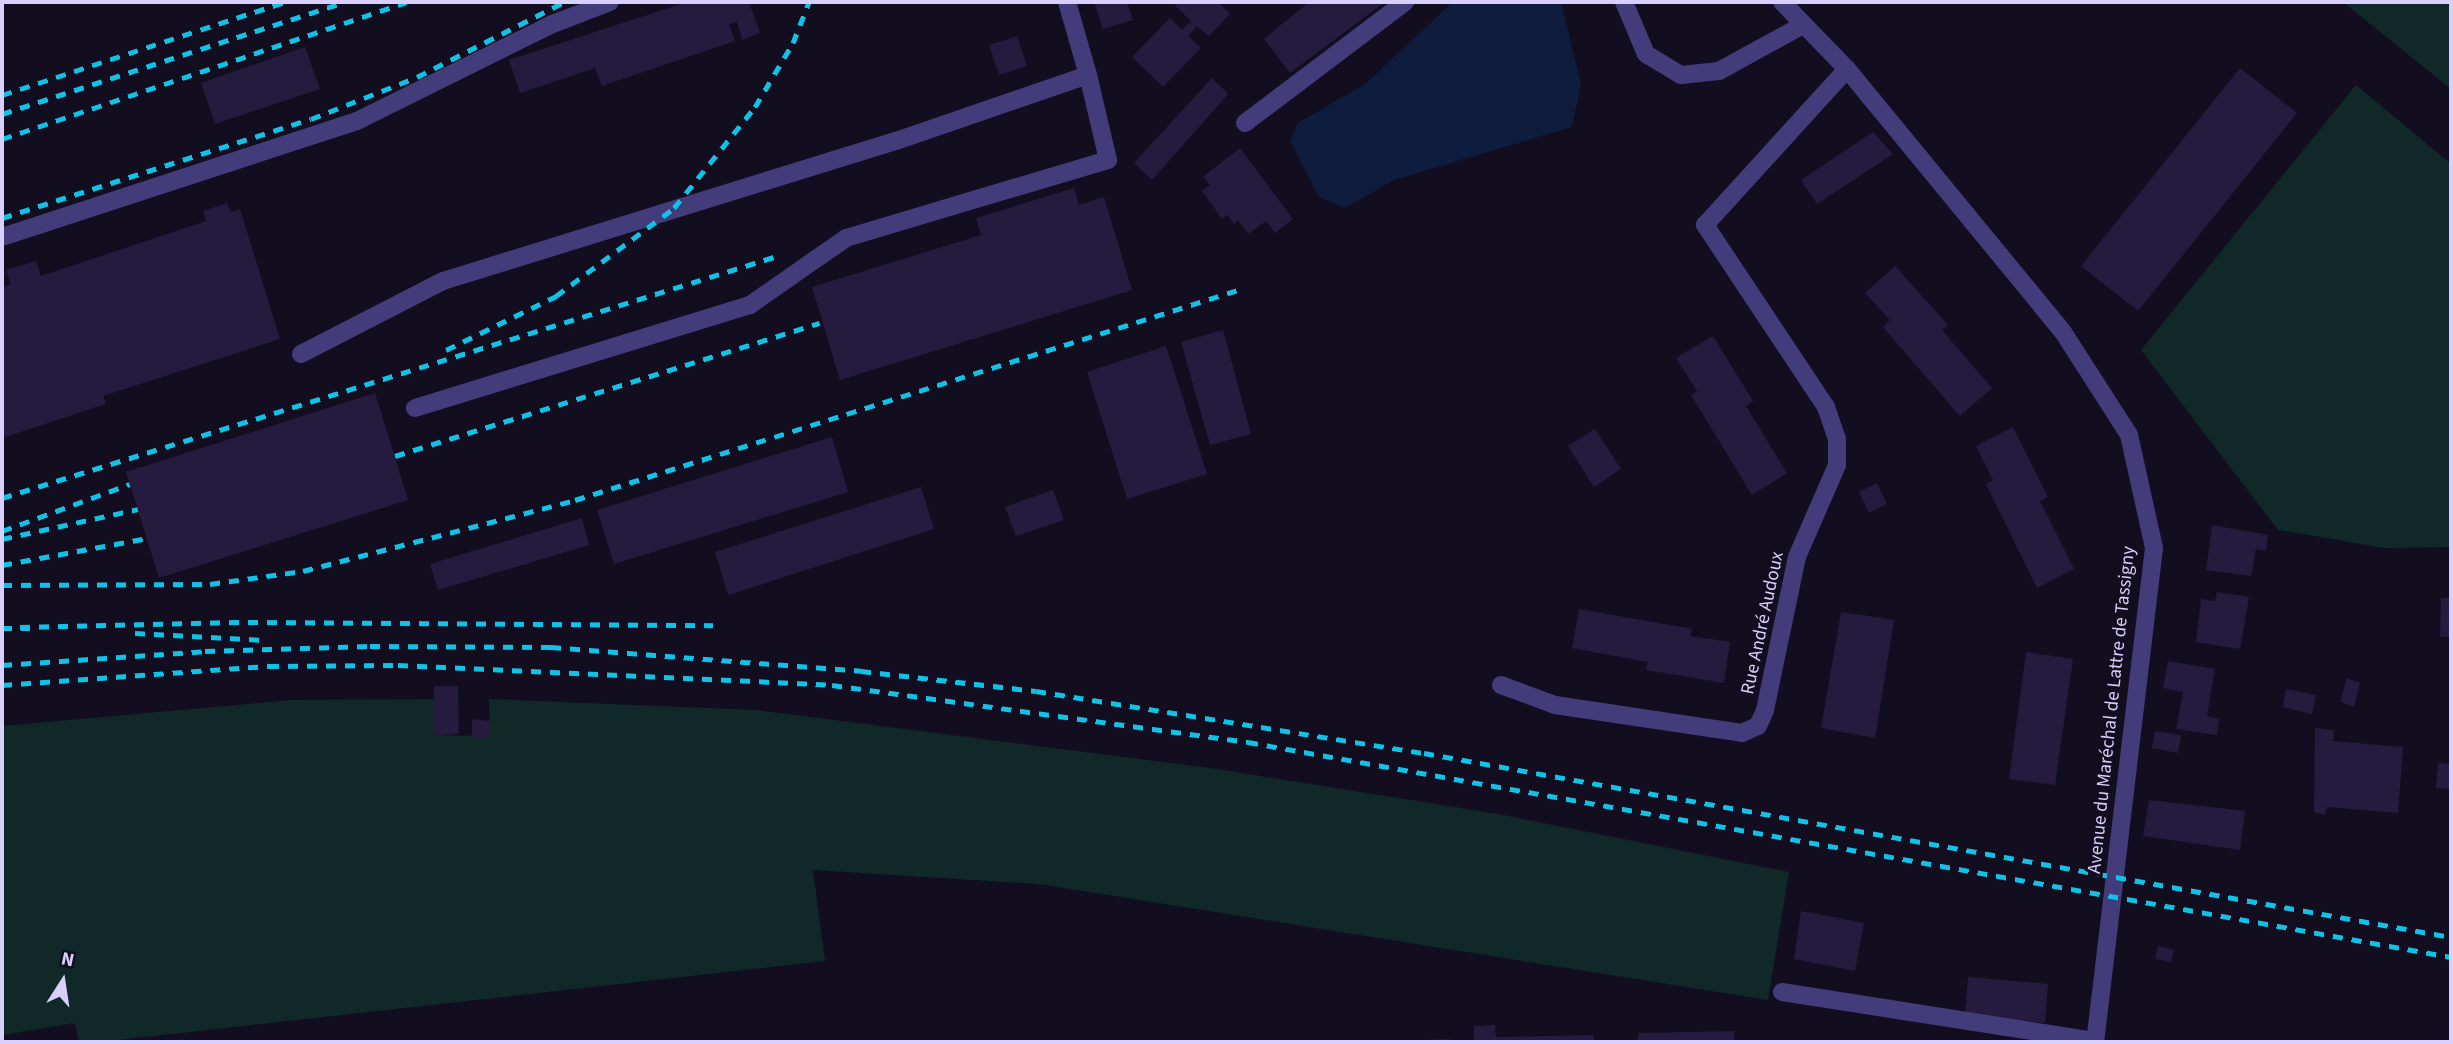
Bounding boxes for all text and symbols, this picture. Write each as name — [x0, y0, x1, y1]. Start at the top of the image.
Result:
street label: Avenue du Maréchal de Lattre de Tassigny — [2083, 545, 2141, 875]
street label: Rue André Audoux — [1737, 549, 1789, 697]
text: N — [58, 945, 76, 974]
north arrow — [28, 946, 98, 1016]

